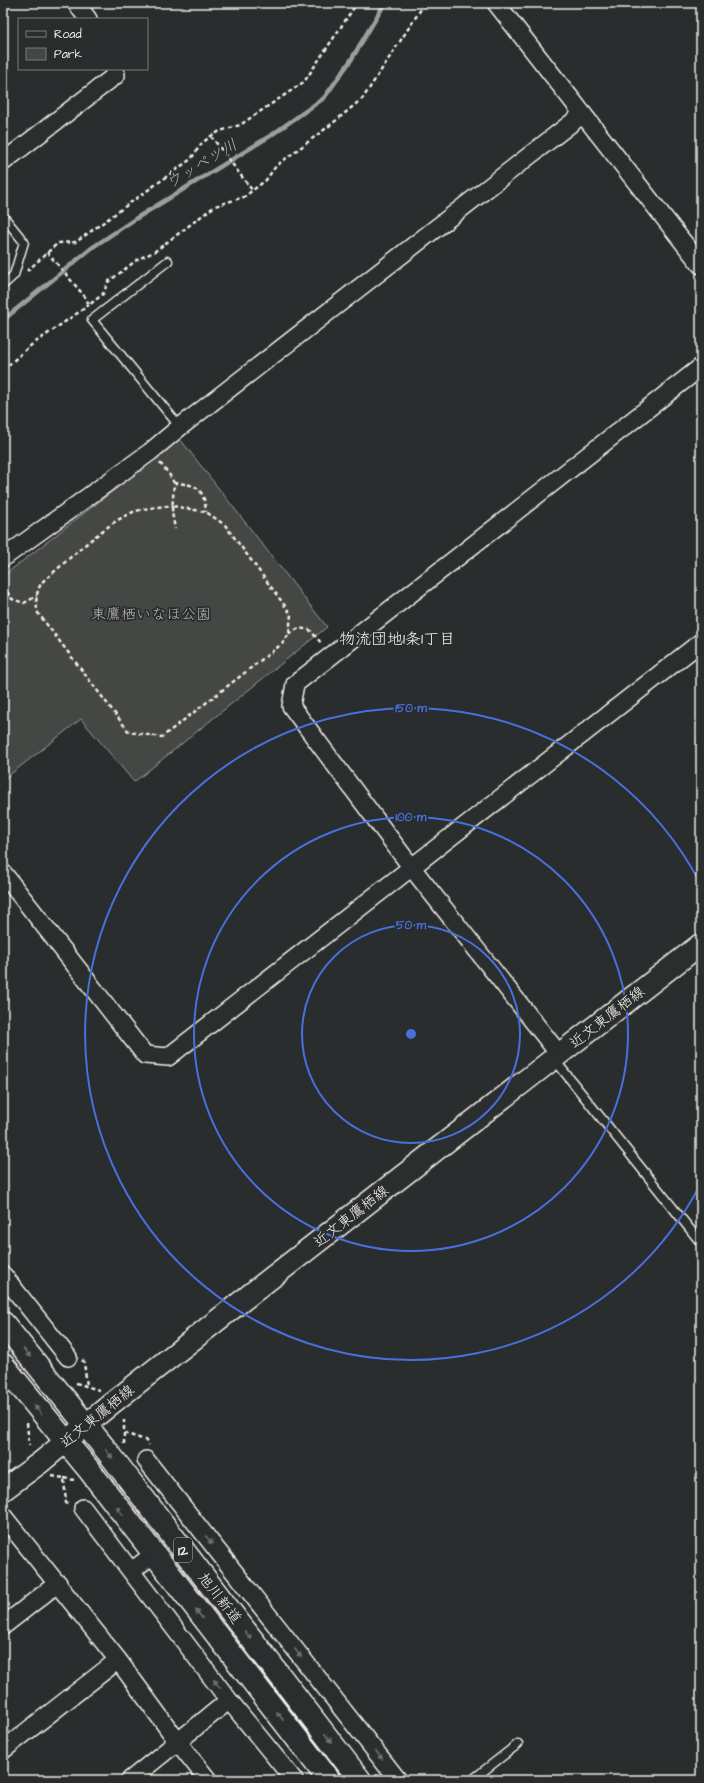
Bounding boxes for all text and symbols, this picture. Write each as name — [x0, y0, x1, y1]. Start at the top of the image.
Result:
legend — [18, 18, 148, 70]
text: Road — [54, 26, 82, 43]
text: Park — [54, 46, 82, 63]
water label: ウッペツ川 — [162, 134, 241, 194]
park label: 東鷹栖いなほ公園 — [91, 604, 211, 625]
district label: 物流団地1条1丁目 — [339, 628, 455, 650]
text: 150 m — [395, 700, 428, 717]
text: 100 m — [396, 809, 427, 826]
text: 50 m — [396, 917, 427, 934]
street label: 近文東鷹栖線 — [565, 981, 649, 1053]
centre of rings — [404, 1027, 418, 1041]
street label: 近文東鷹栖線 — [309, 1180, 393, 1252]
one-way arrow — [23, 1348, 31, 1359]
street label: 近文東鷹栖線 — [56, 1380, 139, 1453]
one-way arrow — [34, 1404, 43, 1415]
one-way arrow — [105, 1449, 113, 1460]
one-way arrow — [116, 1506, 124, 1517]
one-way arrow — [204, 1535, 213, 1546]
road number: 12 — [174, 1538, 192, 1562]
street label: 旭川新道 — [193, 1568, 246, 1628]
one-way arrow — [195, 1608, 204, 1619]
one-way arrow — [244, 1629, 253, 1640]
one-way arrow — [294, 1648, 302, 1659]
one-way arrow — [212, 1679, 221, 1690]
one-way arrow — [275, 1711, 284, 1722]
one-way arrow — [323, 1732, 332, 1743]
one-way arrow — [374, 1750, 383, 1761]

